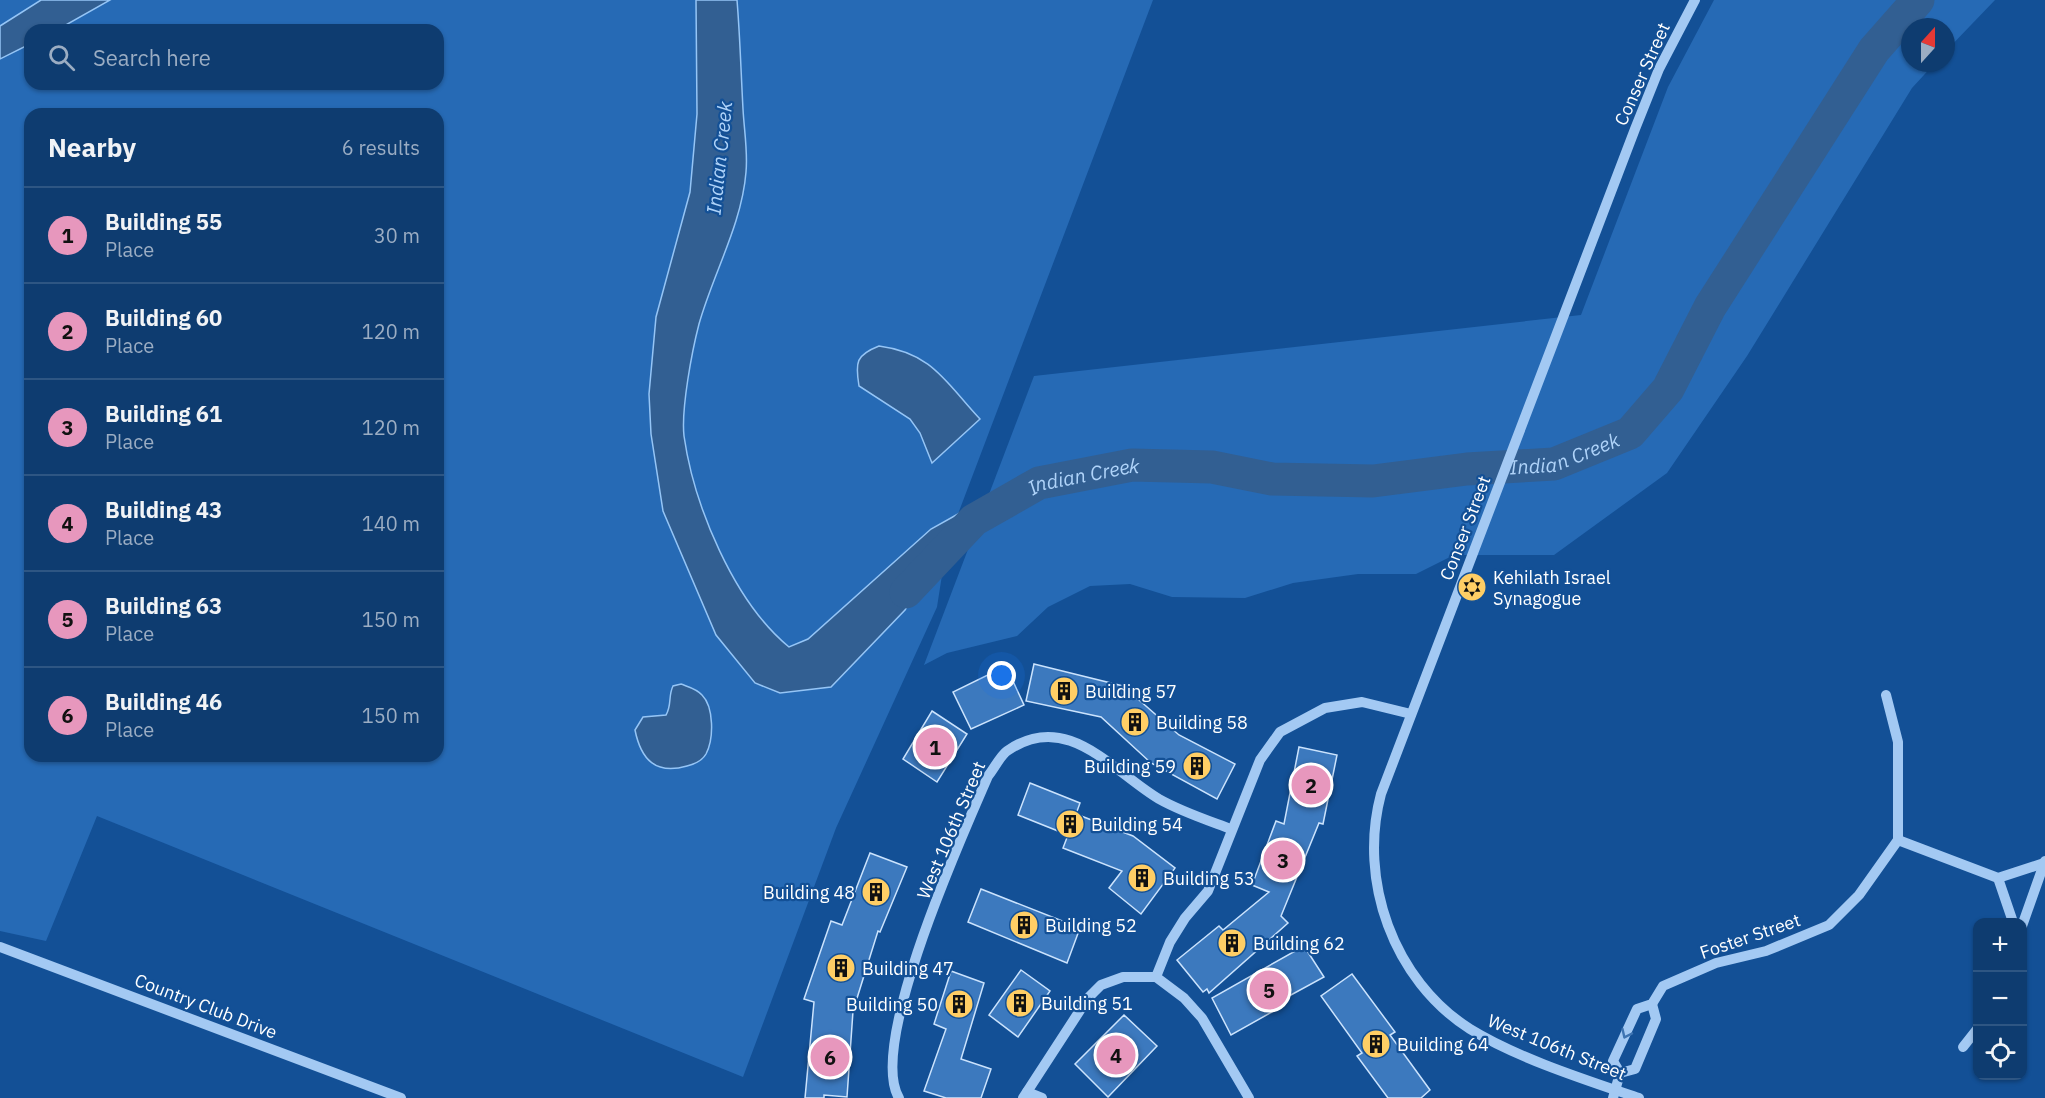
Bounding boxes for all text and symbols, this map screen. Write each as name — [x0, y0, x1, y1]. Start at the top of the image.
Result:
north arrow — [1901, 18, 1955, 72]
street label: Conser Street — [1609, 19, 1675, 129]
search box — [24, 24, 444, 90]
icon: search — [45, 41, 78, 74]
text: Search here — [93, 43, 211, 72]
water label: Indian Creek — [700, 99, 738, 216]
text: Nearby — [48, 130, 136, 164]
text: 6 results — [342, 134, 420, 161]
text: Building 55 — [105, 207, 222, 236]
text: 1 — [62, 222, 74, 249]
text: 30 m — [374, 222, 420, 249]
text: Place — [105, 236, 154, 263]
text: Building 60 — [105, 303, 222, 332]
text: 2 — [62, 318, 74, 345]
text: 120 m — [362, 318, 420, 345]
text: Place — [105, 332, 154, 359]
text: Building 61 — [105, 399, 222, 428]
text: 3 — [62, 414, 74, 441]
text: 120 m — [362, 414, 420, 441]
water label: Indian Creek — [1509, 425, 1624, 480]
text: Place — [105, 428, 154, 455]
water label: Indian Creek — [1022, 451, 1140, 501]
street label: Conser Street — [1434, 472, 1496, 584]
text: Building 43 — [105, 495, 222, 524]
text: 4 — [62, 510, 74, 537]
text: 140 m — [362, 510, 420, 537]
text: Place — [105, 524, 154, 551]
place label: Kehilath Israel Synagogue — [1493, 566, 1611, 610]
synagogue icon: Kehilath Israel Synagogue — [1456, 571, 1488, 603]
text: Building 63 — [105, 591, 222, 620]
text: 5 — [62, 606, 74, 633]
text: 150 m — [362, 606, 420, 633]
text: Place — [105, 620, 154, 647]
your location — [987, 661, 1016, 690]
building icon: Building 57 — [1048, 675, 1080, 707]
place label: Building 57 — [1085, 680, 1177, 703]
text: Building 46 — [105, 687, 222, 716]
text: 6 — [62, 702, 74, 729]
text: 150 m — [362, 702, 420, 729]
building icon: Building 58 — [1119, 706, 1151, 738]
place label: Building 58 — [1156, 711, 1248, 734]
text: Place — [105, 716, 154, 743]
pin: 1 — [916, 724, 954, 770]
building icon: Building 59 — [1181, 750, 1213, 782]
place label: Building 59 — [1084, 755, 1176, 778]
street label: West 106th Street — [912, 758, 990, 902]
pin: 2 — [1292, 762, 1330, 808]
building icon: Building 54 — [1054, 808, 1086, 840]
place label: Building 54 — [1091, 813, 1183, 836]
pin: 3 — [1264, 838, 1302, 882]
building icon: Building 53 — [1126, 862, 1158, 894]
place label: Building 53 — [1163, 867, 1255, 890]
building icon: Building 48 — [860, 876, 892, 908]
place label: Building 48 — [763, 881, 855, 904]
street label: Foster Street — [1697, 908, 1803, 964]
building icon: Building 52 — [1008, 909, 1040, 941]
place label: Building 52 — [1045, 914, 1137, 937]
map controls — [1973, 918, 2027, 1080]
button: + — [1973, 918, 2027, 972]
building icon: Building 62 — [1216, 927, 1248, 959]
place label: Building 62 — [1253, 932, 1345, 955]
building icon: Building 47 — [825, 952, 857, 984]
place label: Building 47 — [862, 957, 954, 980]
street label: Country Club Drive — [131, 968, 281, 1044]
pin: 5 — [1250, 968, 1288, 1012]
button: − — [1973, 972, 2027, 1026]
building icon: Building 51 — [1004, 987, 1036, 1019]
building icon: Building 50 — [943, 988, 975, 1020]
place label: Building 51 — [1041, 992, 1133, 1015]
place label: Building 50 — [846, 993, 938, 1016]
street label: West 106th Street — [1484, 1009, 1630, 1085]
button: locate — [1973, 1026, 2027, 1080]
building icon: Building 64 — [1360, 1028, 1392, 1060]
one-way arrow — [1621, 1028, 1633, 1039]
pin: 4 — [1096, 1032, 1136, 1078]
place label: Building 64 — [1397, 1033, 1489, 1056]
pin: 6 — [810, 1034, 850, 1080]

